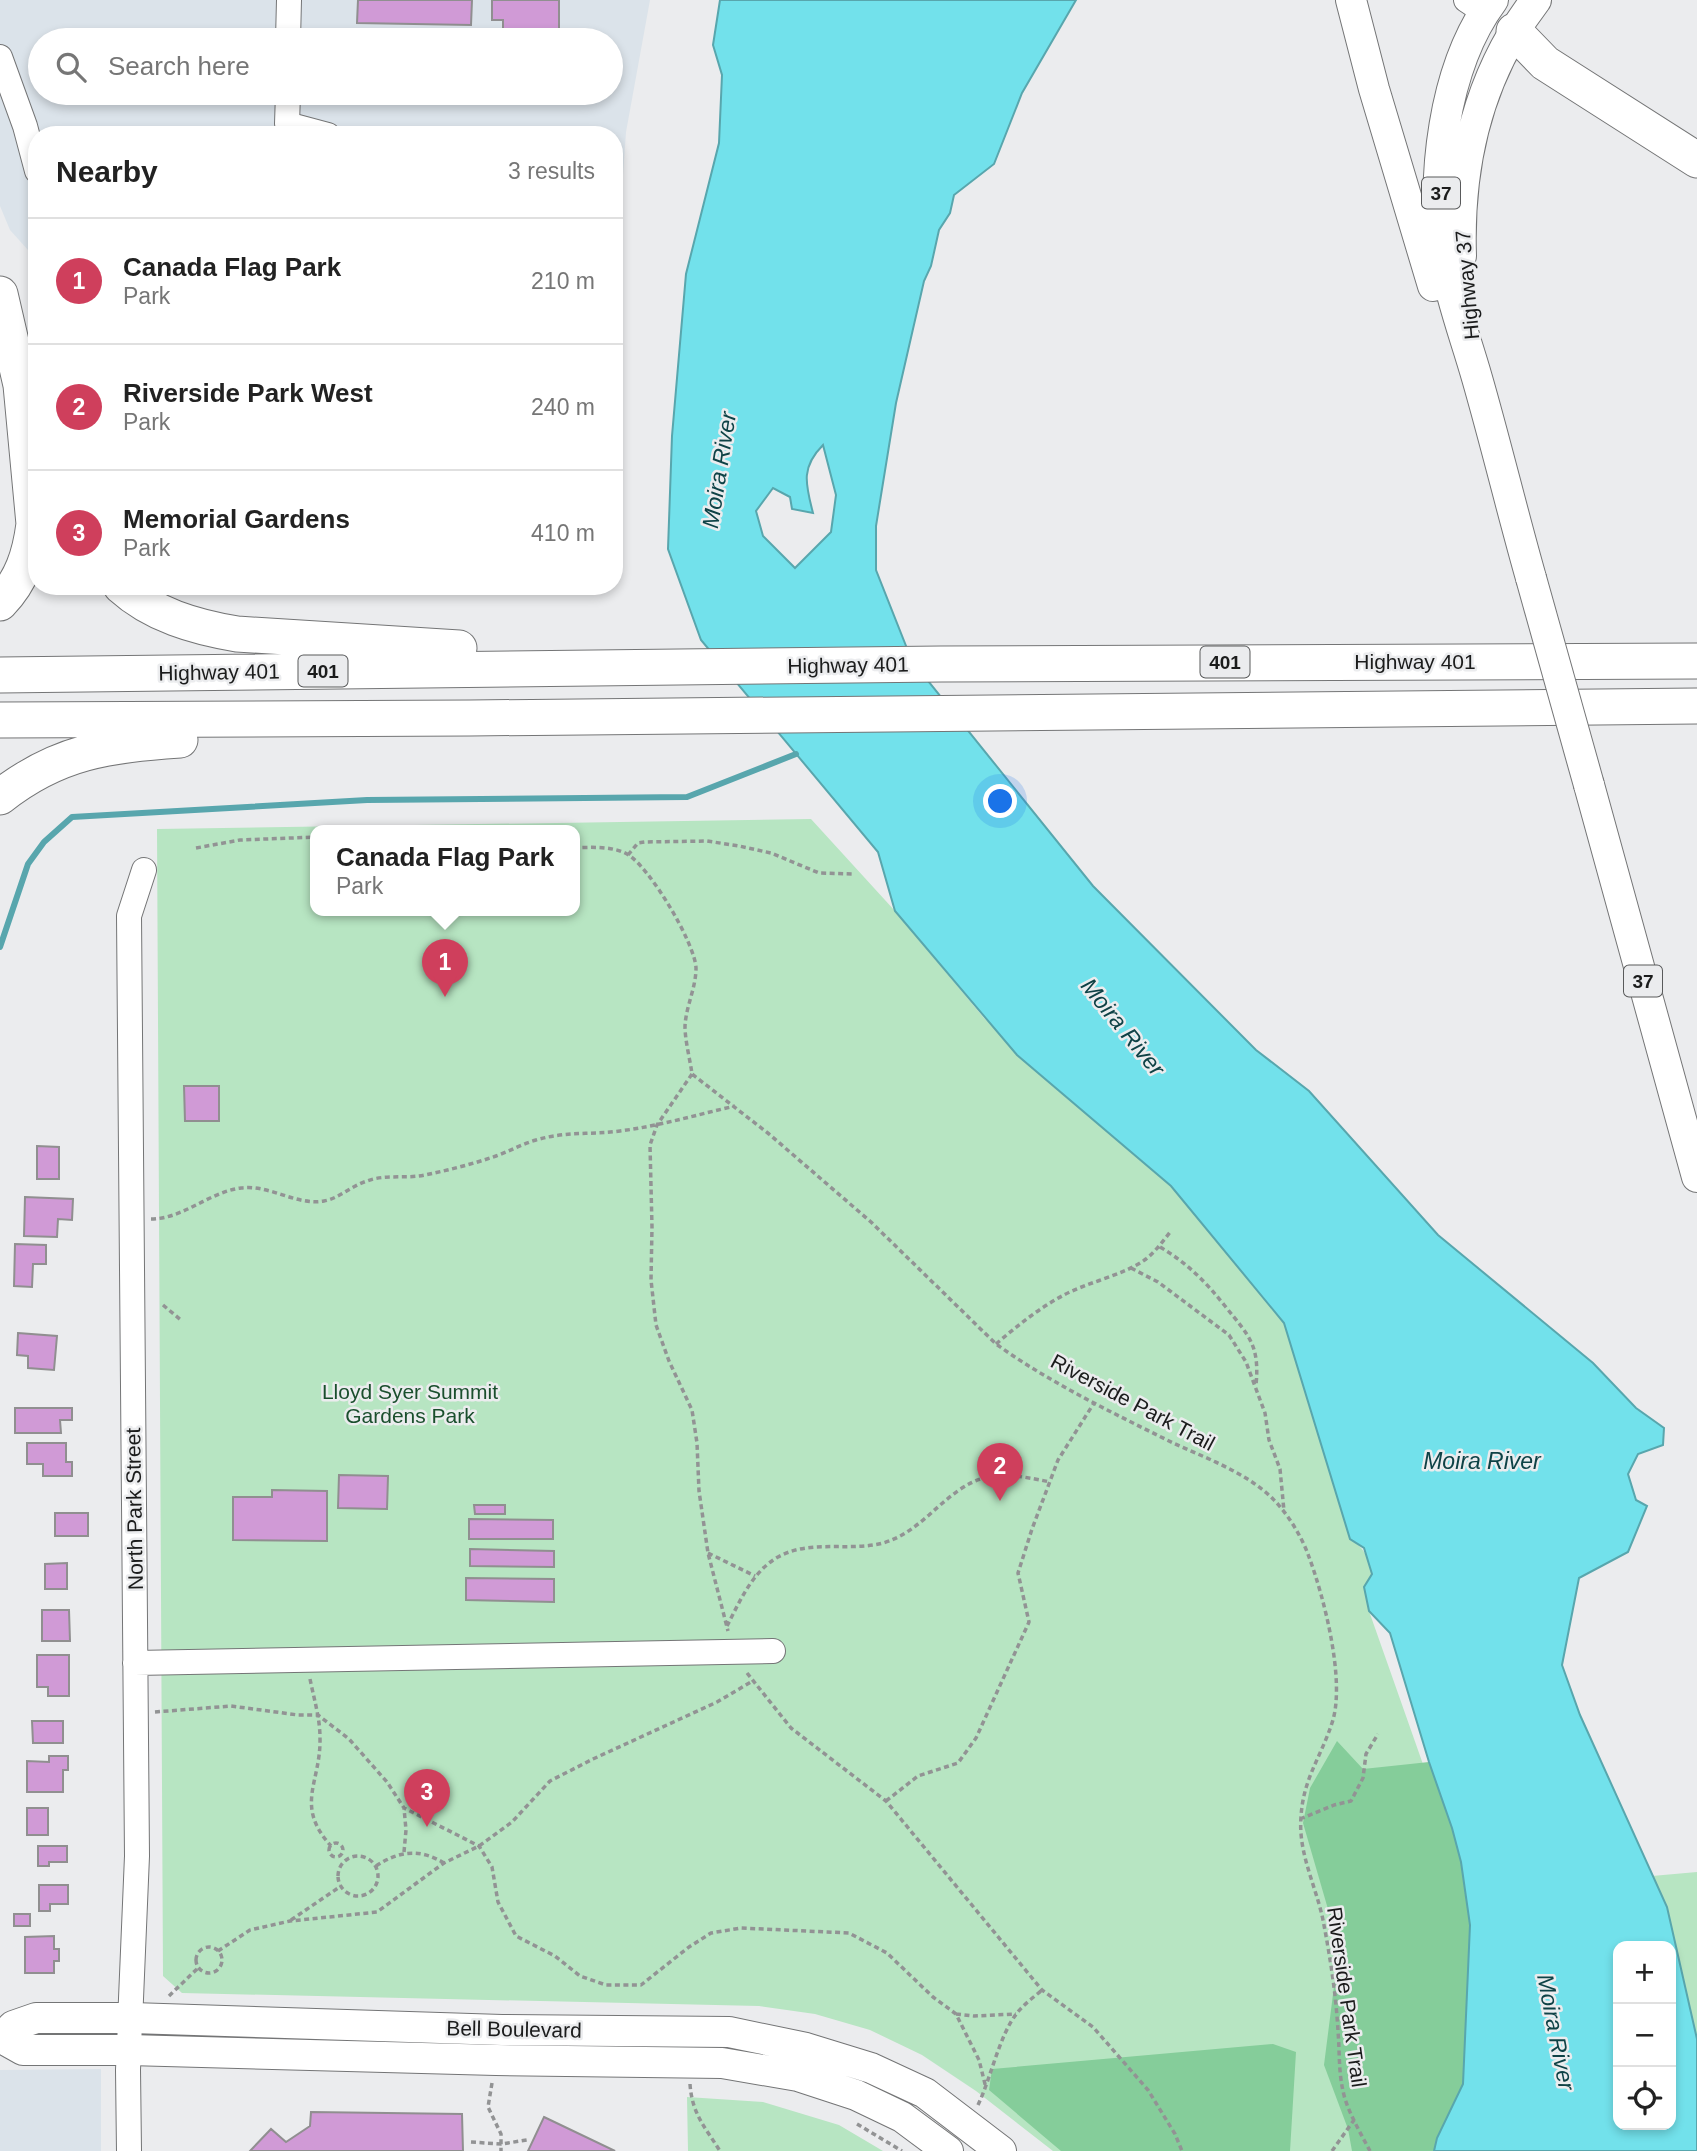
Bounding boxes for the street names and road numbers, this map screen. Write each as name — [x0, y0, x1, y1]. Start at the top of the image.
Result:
road number: 37 — [1422, 178, 1460, 209]
street label: Highway 37 — [1451, 229, 1483, 341]
road number: 401 — [1200, 646, 1250, 678]
street label: Highway 401 — [1354, 650, 1476, 673]
street label: Highway 401 — [787, 652, 909, 678]
road number: 401 — [298, 656, 348, 686]
street label: Highway 401 — [158, 659, 280, 685]
road number: 37 — [1624, 965, 1662, 996]
street label: Riverside Park Trail — [1047, 1349, 1219, 1455]
street label: North Park Street — [121, 1428, 147, 1590]
street label: Riverside Park Trail — [1323, 1905, 1371, 2089]
street label: Bell Boulevard — [446, 2016, 582, 2042]

